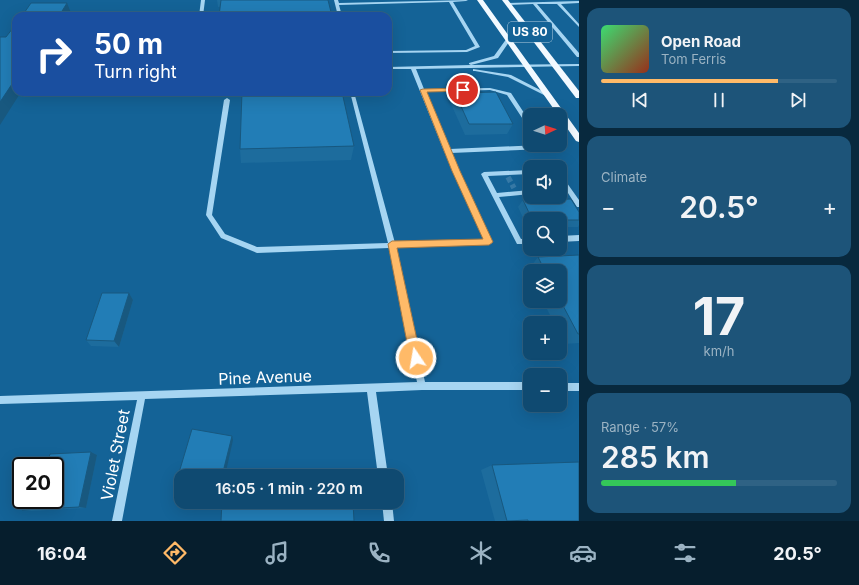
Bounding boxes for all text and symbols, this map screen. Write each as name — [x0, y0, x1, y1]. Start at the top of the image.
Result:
road number: US 80 — [508, 22, 552, 42]
text: 50 m — [94, 27, 163, 61]
icon: right — [28, 28, 80, 80]
text: Open Road — [661, 32, 741, 51]
text: Tom Ferris — [661, 51, 726, 67]
text: Turn right — [94, 61, 177, 82]
pin — [446, 73, 480, 107]
icon: arrive — [452, 79, 474, 101]
icon: previous — [629, 89, 651, 111]
icon: pause — [708, 89, 730, 111]
icon: next — [787, 89, 809, 111]
north arrow — [523, 108, 567, 152]
map controls — [523, 108, 567, 412]
button: sound — [523, 160, 567, 204]
text: Climate — [601, 169, 647, 185]
text: 20.5° — [679, 189, 759, 225]
text: − — [601, 194, 616, 220]
text: + — [822, 194, 837, 220]
button: search — [523, 212, 567, 256]
button: layers — [523, 264, 567, 308]
text: 17 — [693, 285, 745, 348]
button: + — [523, 316, 567, 360]
position arrow — [395, 337, 437, 379]
text: km/h — [704, 343, 734, 359]
street label: Pine Avenue — [218, 365, 312, 389]
button: − — [523, 368, 567, 412]
street label: Violet Street — [96, 408, 134, 502]
text: Range · 57% — [601, 419, 679, 435]
text: 285 km — [601, 439, 709, 475]
speed limit sign: 20 — [12, 457, 64, 509]
text: 16:05 · 1 min · 220 m — [215, 479, 363, 498]
icon: directions — [161, 539, 189, 567]
icon: music — [263, 539, 291, 567]
icon: phone — [365, 539, 393, 567]
icon: climate — [467, 539, 495, 567]
icon: car — [569, 539, 597, 567]
icon: filters — [671, 539, 699, 567]
text: 16:04 — [37, 543, 87, 564]
text: 20.5° — [773, 543, 822, 564]

